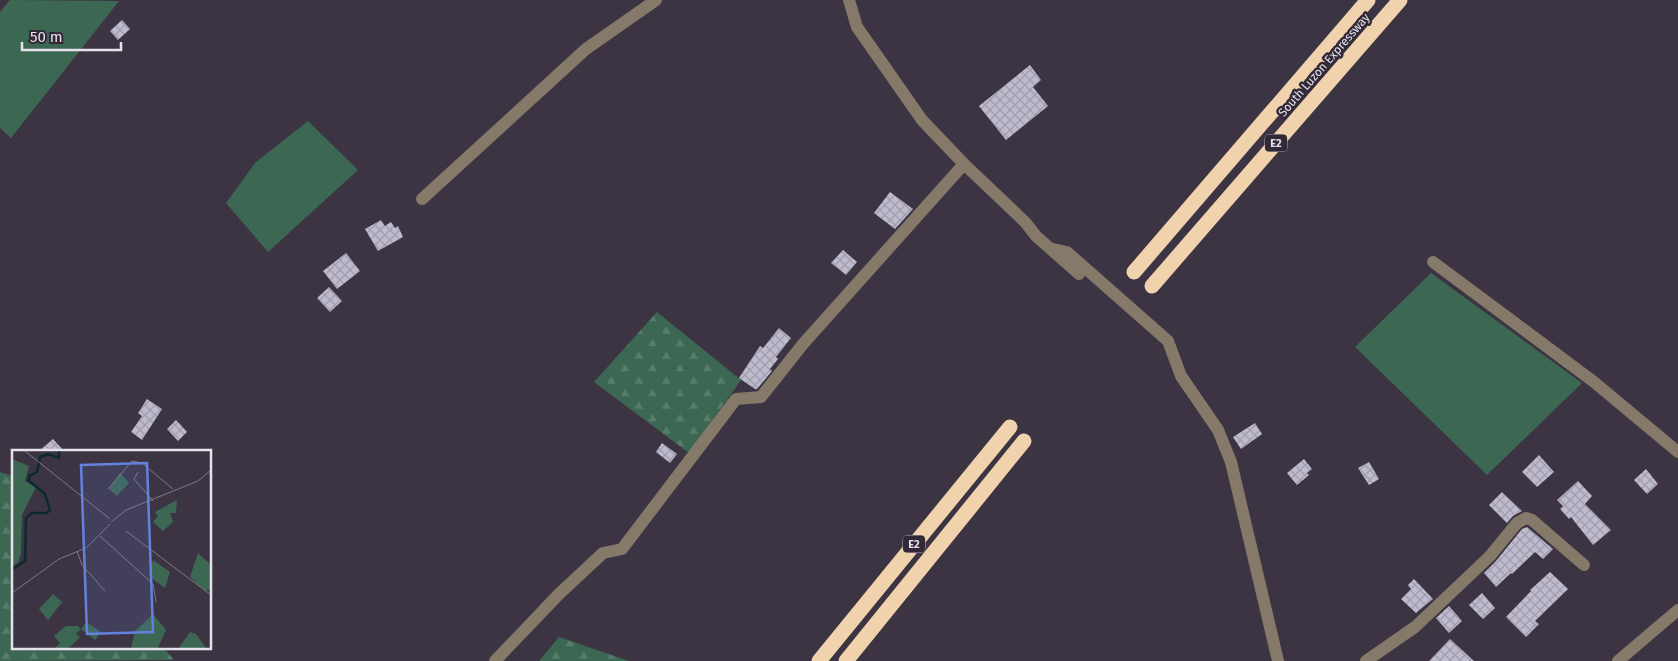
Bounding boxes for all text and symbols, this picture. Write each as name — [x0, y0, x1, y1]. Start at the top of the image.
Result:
street label: South Luzon Expressway — [1275, 10, 1373, 119]
scale bar — [22, 20, 121, 52]
text: 50 m — [30, 28, 63, 46]
road number: E2 — [1265, 134, 1287, 152]
inset map — [12, 450, 211, 648]
road number: E2 — [903, 536, 925, 552]

